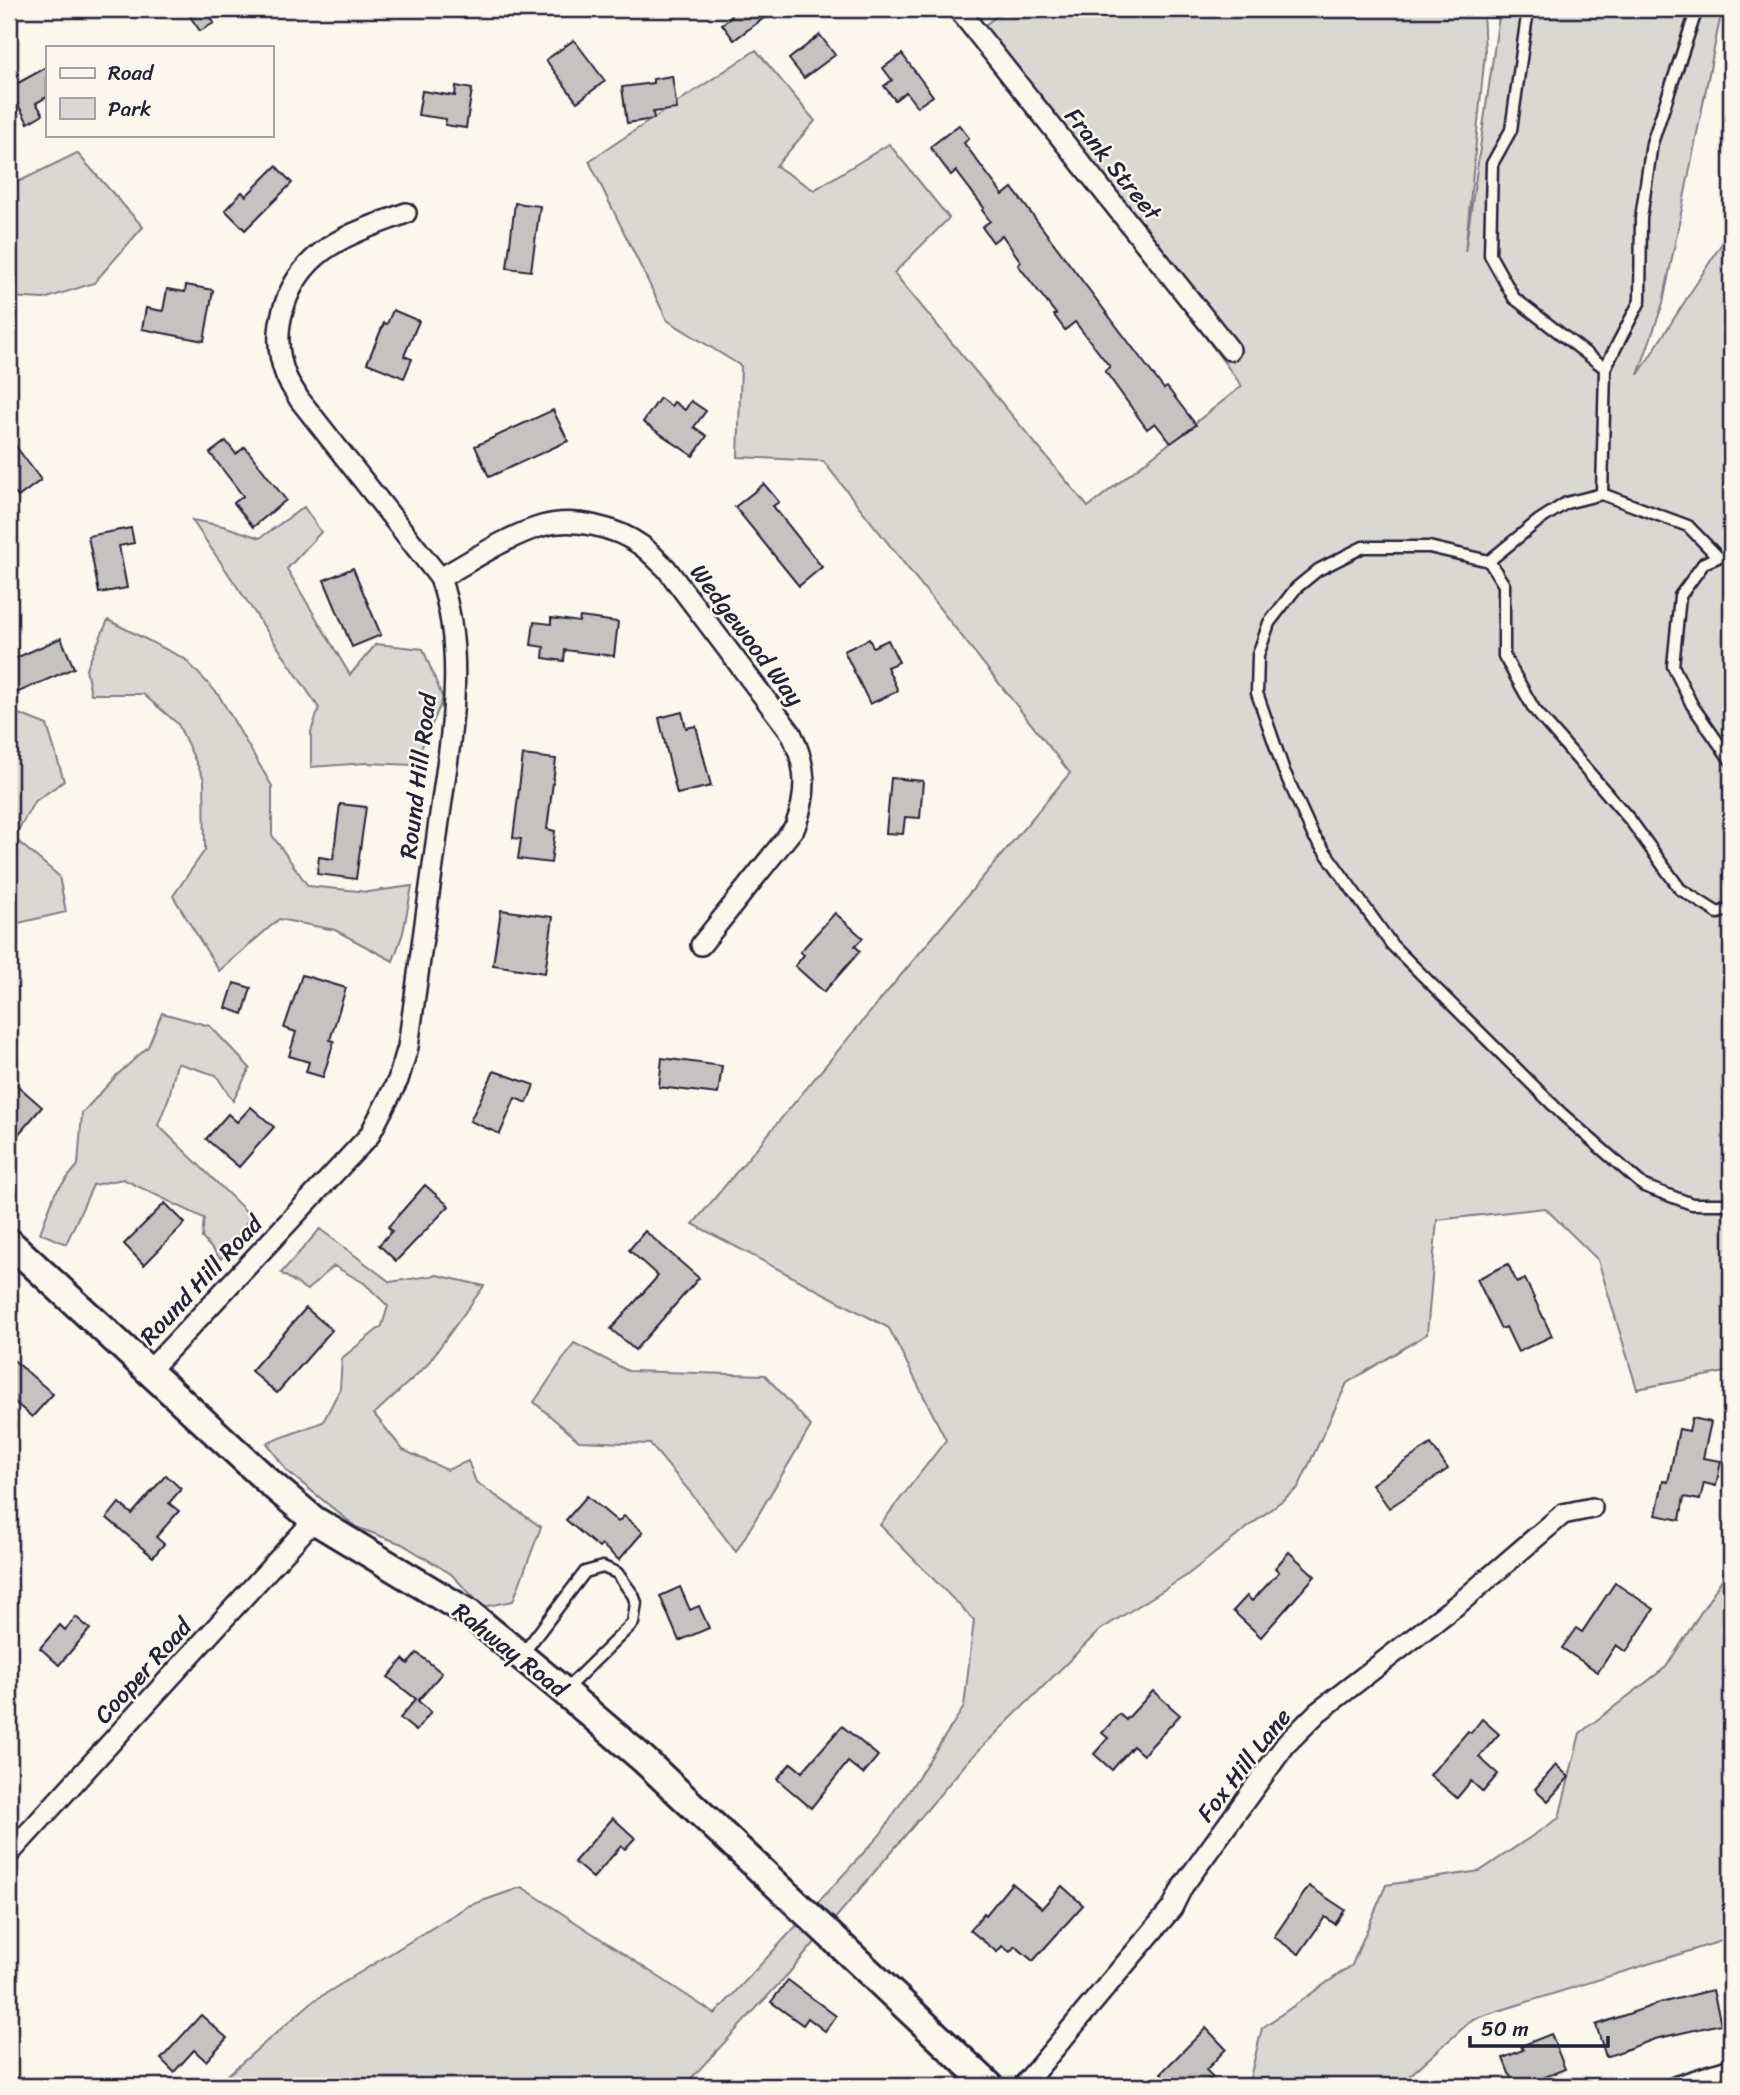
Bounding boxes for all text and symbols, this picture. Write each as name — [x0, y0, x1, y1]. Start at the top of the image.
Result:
legend — [46, 46, 273, 136]
text: Road — [108, 54, 155, 92]
text: Park — [108, 90, 151, 128]
street label: Frank Street — [1054, 98, 1173, 231]
street label: Wedgewood Way — [679, 554, 815, 716]
street label: Round Hill Road — [387, 690, 449, 861]
street label: Round Hill Road — [129, 1204, 274, 1355]
street label: Rahway Road — [443, 1591, 579, 1710]
street label: Cooper Road — [84, 1607, 203, 1734]
street label: Fox Hill Lane — [1186, 1699, 1302, 1831]
scale bar — [1470, 2004, 1609, 2048]
text: 50 m — [1481, 2010, 1529, 2048]

